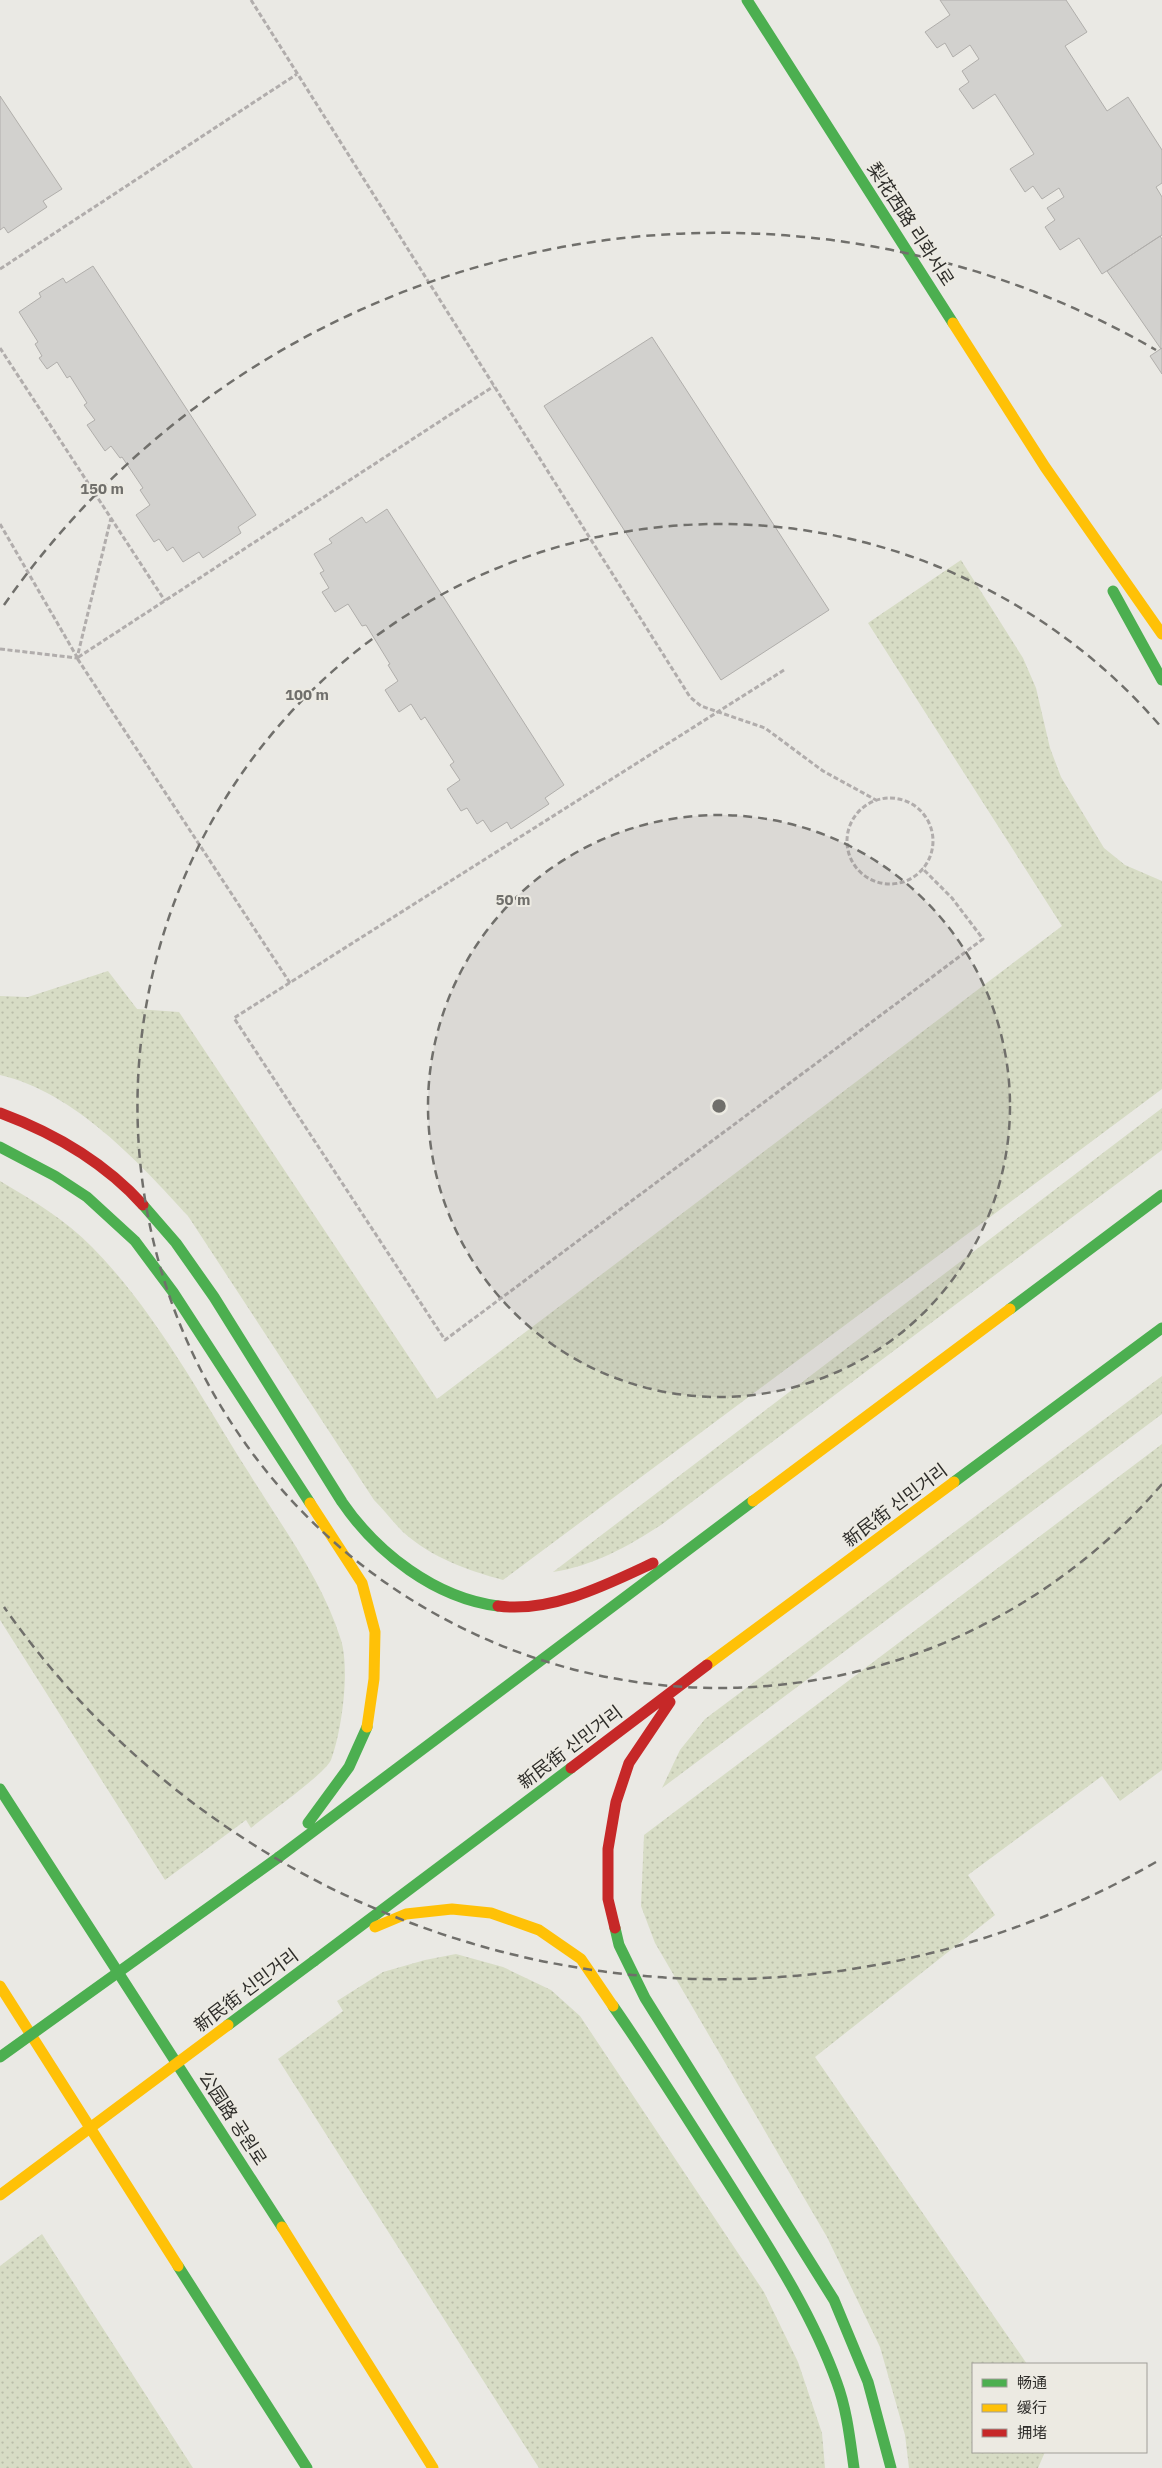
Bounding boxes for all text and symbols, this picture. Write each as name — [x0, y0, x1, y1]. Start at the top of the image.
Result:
street label: 梨花西路 리화서로 — [863, 158, 959, 290]
text: 150 m — [80, 479, 124, 498]
text: 100 m — [285, 685, 329, 704]
text: 50 m — [496, 890, 530, 909]
centre of rings — [710, 1097, 728, 1115]
street label: 新民街 신민거리 — [838, 1458, 952, 1552]
street label: 新民街 신민거리 — [513, 1700, 627, 1794]
street label: 新民街 신민거리 — [189, 1943, 303, 2037]
street label: 公园路 공원로 — [194, 2066, 272, 2170]
legend — [972, 2363, 1147, 2453]
text: 畅通 — [1017, 2373, 1047, 2392]
text: 缓行 — [1017, 2398, 1047, 2417]
text: 拥堵 — [1017, 2423, 1047, 2442]

